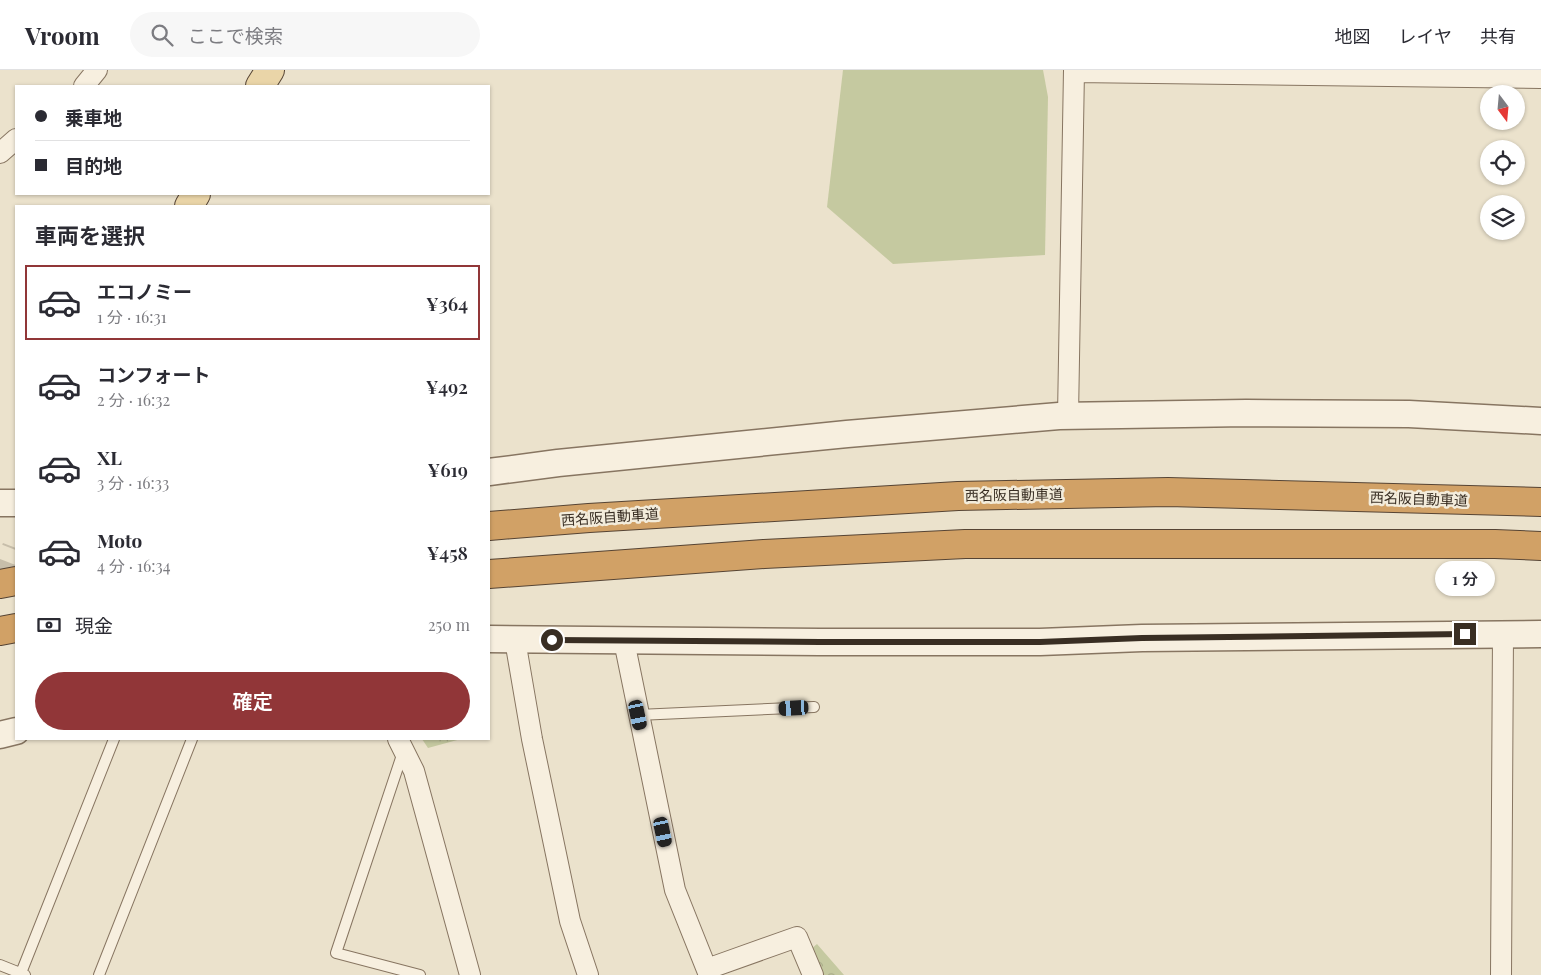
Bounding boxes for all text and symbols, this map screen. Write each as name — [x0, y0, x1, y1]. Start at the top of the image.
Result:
search box — [130, 12, 480, 57]
text: Vroom — [25, 19, 100, 51]
icon: search — [148, 21, 176, 49]
text: ここで検索 — [188, 22, 283, 48]
text: 地図 — [1335, 24, 1371, 48]
text: レイヤ — [1399, 24, 1452, 48]
text: 共有 — [1480, 24, 1516, 48]
north arrow — [1480, 85, 1525, 130]
map controls — [1480, 85, 1525, 240]
text: 乗車地 — [65, 104, 122, 130]
button: locate — [1480, 140, 1525, 185]
text: 目的地 — [65, 152, 122, 178]
button: layers — [1480, 195, 1525, 240]
text: 車両を選択 — [35, 220, 145, 250]
text: エコノミー — [97, 278, 192, 304]
icon: car — [37, 280, 82, 325]
text: ¥364 — [426, 290, 468, 316]
text: 1 分 · 16:31 — [97, 306, 167, 327]
text: コンフォート — [97, 361, 210, 387]
icon: car — [37, 363, 82, 408]
text: ¥492 — [426, 373, 468, 399]
text: 2 分 · 16:32 — [97, 389, 170, 410]
text: XL — [97, 444, 122, 470]
icon: car — [37, 446, 82, 491]
text: ¥619 — [428, 456, 468, 482]
text: 3 分 · 16:33 — [97, 472, 169, 493]
street label: 西名阪自動車道 — [965, 484, 1063, 505]
street label: 西名阪自動車道 — [1370, 487, 1468, 510]
street label: 西名阪自動車道 — [560, 504, 660, 529]
text: Moto — [97, 527, 142, 553]
icon: car — [37, 529, 82, 574]
text: ¥458 — [427, 539, 468, 565]
text: 4 分 · 16:34 — [97, 555, 171, 576]
callout: 1 分 — [1435, 562, 1495, 596]
text: 1 分 — [1452, 568, 1478, 589]
icon: cash — [35, 611, 63, 639]
text: 現金 — [75, 612, 113, 638]
text: 250 m — [428, 614, 470, 635]
route end — [1454, 623, 1476, 645]
route start — [541, 629, 563, 651]
button: 確定 — [35, 672, 470, 730]
car — [627, 699, 648, 731]
car — [778, 700, 809, 716]
car — [652, 816, 673, 848]

